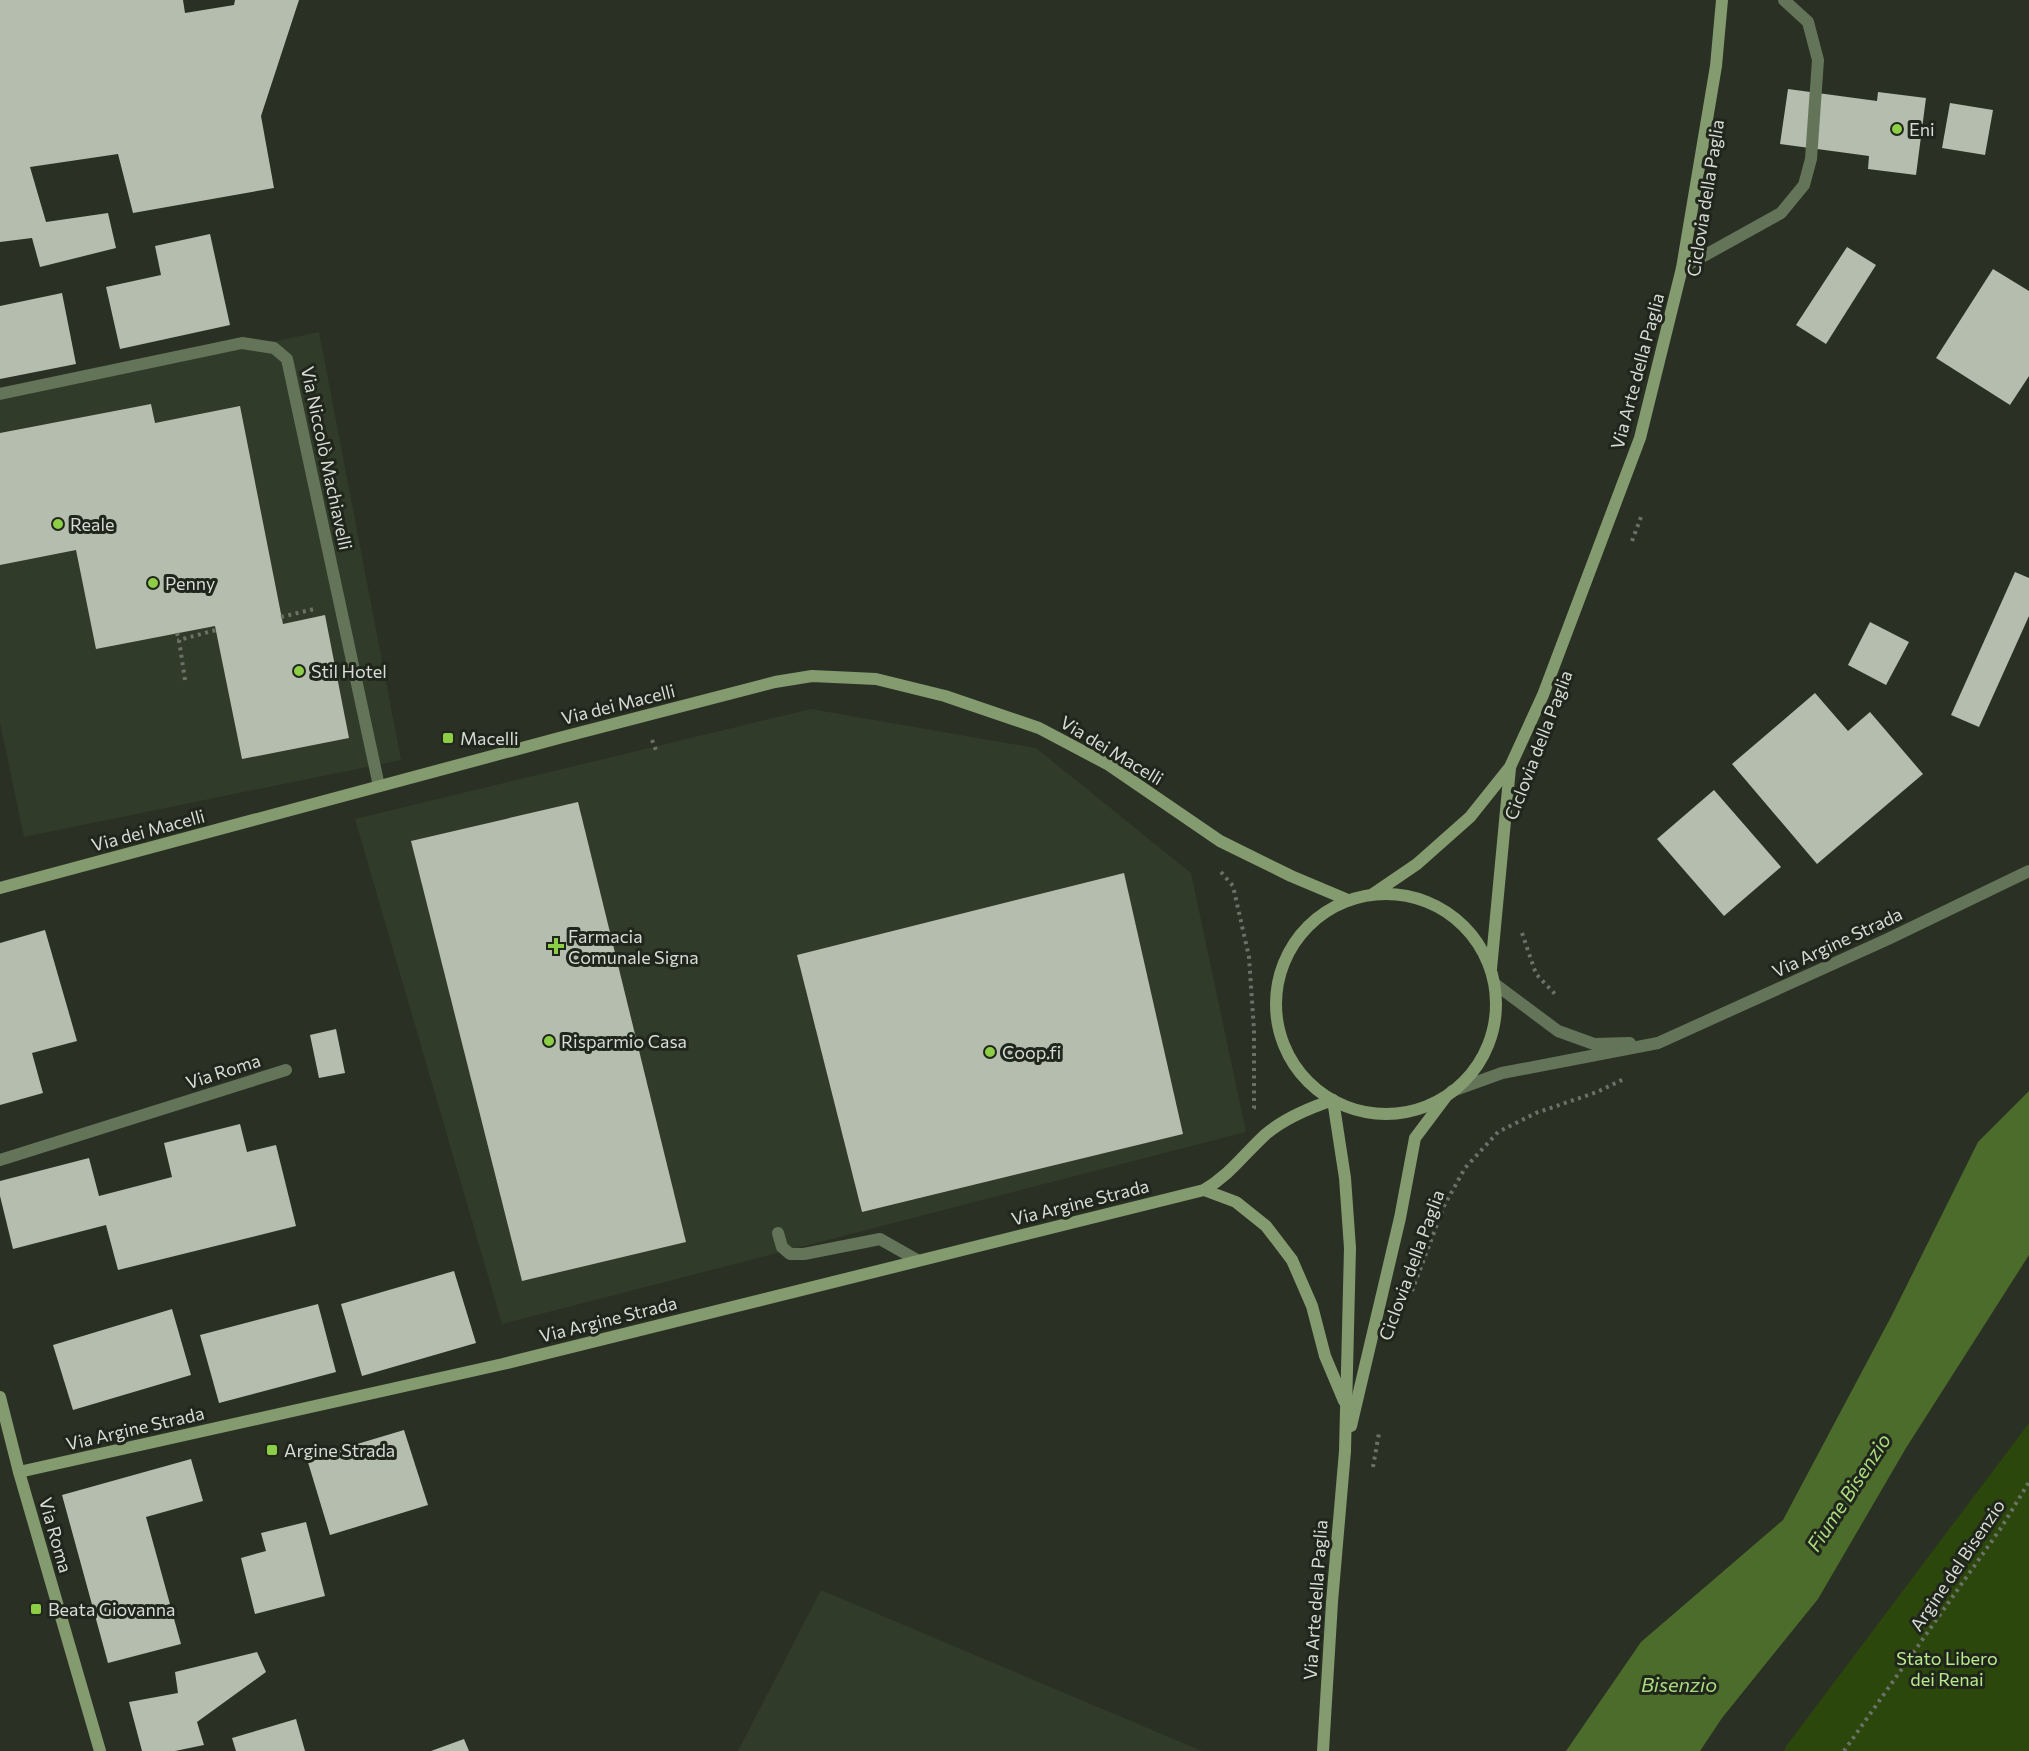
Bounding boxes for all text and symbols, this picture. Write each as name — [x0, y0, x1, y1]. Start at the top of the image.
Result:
street label: Ciclovia della Paglia — [1682, 118, 1728, 278]
place label: Eni — [1909, 118, 1935, 140]
marker: Eni — [1890, 122, 1904, 136]
street label: Via Arte della Paglia — [1606, 291, 1668, 451]
street label: Via Niccolò Machiavelli — [297, 364, 357, 552]
place label: Reale — [70, 513, 114, 535]
marker: Reale — [51, 517, 65, 531]
place label: Penny — [165, 572, 215, 594]
marker: Penny — [146, 576, 160, 590]
place label: Stil Hotel — [311, 660, 387, 682]
marker: Stil Hotel — [292, 664, 306, 678]
street label: Ciclovia della Paglia — [1499, 667, 1577, 823]
street label: Via dei Macelli — [559, 679, 677, 729]
street label: Via dei Macelli — [1056, 711, 1168, 789]
place label: Macelli — [460, 727, 519, 749]
marker: Macelli — [441, 731, 455, 745]
street label: Via dei Macelli — [89, 804, 207, 856]
street label: Via Argine Strada — [1768, 902, 1906, 982]
place label: Farmacia Comunale Signa — [568, 925, 699, 968]
marker: Farmacia Comunale Signa — [549, 939, 563, 953]
place label: Risparmio Casa — [561, 1030, 687, 1052]
marker: Risparmio Casa — [542, 1034, 556, 1048]
place label: Coop.fi — [1002, 1041, 1061, 1063]
marker: Coop.fi — [983, 1045, 997, 1059]
street label: Via Roma — [183, 1049, 263, 1093]
street label: Via Argine Strada — [1009, 1174, 1151, 1230]
street label: Ciclovia della Paglia — [1374, 1187, 1448, 1343]
street label: Via Argine Strada — [537, 1291, 679, 1347]
street label: Via Argine Strada — [64, 1401, 206, 1455]
water label: Fiume Bisenzio — [1801, 1428, 1895, 1555]
place label: Argine Strada — [284, 1439, 395, 1461]
marker: Argine Strada — [265, 1443, 279, 1457]
street label: Via Roma — [35, 1495, 77, 1575]
street label: Argine del Bisenzio — [1905, 1495, 2009, 1635]
street label: Via Arte della Paglia — [1298, 1519, 1332, 1681]
place label: Beata Giovanna — [48, 1598, 176, 1620]
marker: Beata Giovanna — [29, 1602, 43, 1616]
park label: Stato Libero dei Renai — [1896, 1647, 1998, 1690]
water label: Bisenzio — [1641, 1672, 1717, 1696]

